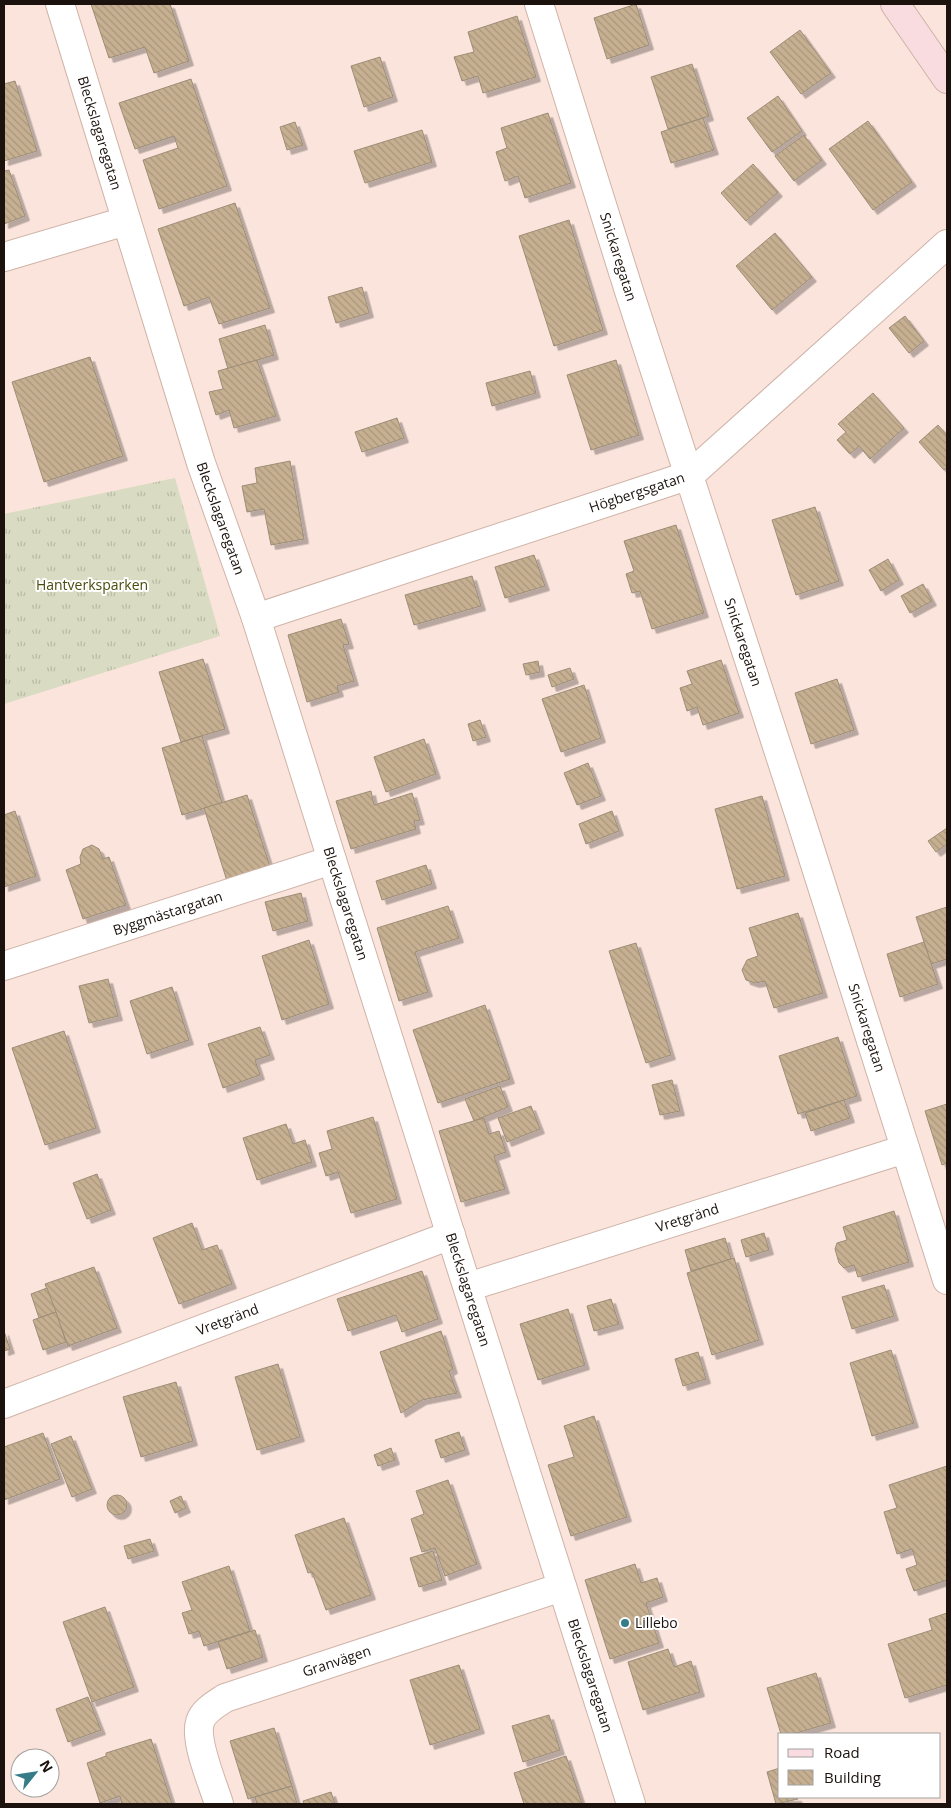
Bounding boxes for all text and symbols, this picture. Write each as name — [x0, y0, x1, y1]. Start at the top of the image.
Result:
street label: Bleckslagaregatan — [74, 74, 127, 192]
street label: Snickaregatan — [596, 210, 642, 304]
street label: Bleckslagaregatan — [192, 459, 250, 577]
street label: Högbergsgatan — [586, 467, 687, 517]
park label: Hantverksparken — [36, 575, 148, 594]
street label: Snickaregatan — [720, 595, 767, 689]
street label: Bleckslagaregatan — [319, 844, 373, 963]
street label: Byggmästargatan — [110, 886, 225, 939]
street label: Snickaregatan — [844, 981, 890, 1074]
street label: Vretgränd — [653, 1198, 721, 1236]
street label: Bleckslagaregatan — [442, 1230, 495, 1349]
street label: Vretgränd — [193, 1299, 261, 1339]
place label: Lillebo — [635, 1613, 678, 1632]
street label: Bleckslagaregatan — [564, 1616, 618, 1735]
marker: Lillebo — [619, 1617, 631, 1629]
street label: Granvägen — [300, 1641, 373, 1681]
legend — [778, 1733, 941, 1798]
text: Road — [824, 1742, 860, 1762]
north arrow — [10, 1748, 60, 1798]
text: N — [36, 1757, 58, 1776]
text: Building — [824, 1767, 881, 1787]

